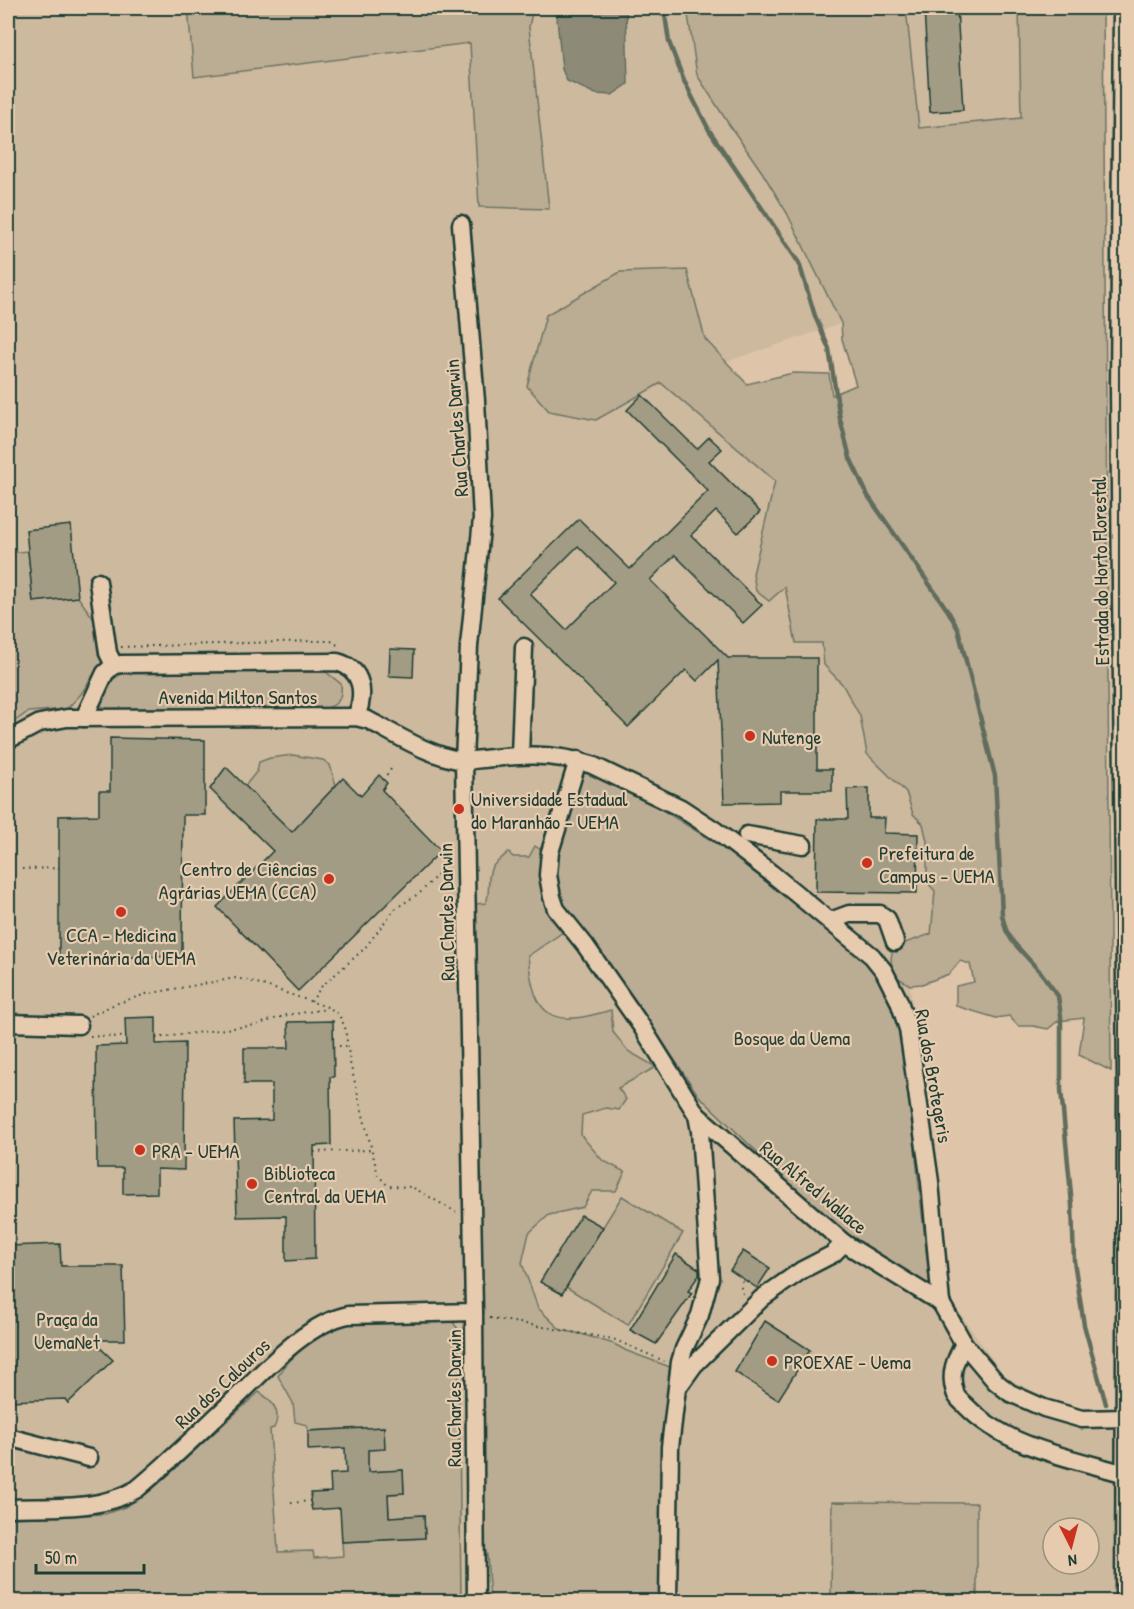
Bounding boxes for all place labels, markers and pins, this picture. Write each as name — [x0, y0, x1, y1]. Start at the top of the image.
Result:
place label: Nutenge — [762, 723, 821, 750]
marker: Nutenge — [743, 729, 757, 743]
place label: Universidade Estadual do Maranhão - UEMA — [471, 785, 628, 835]
marker: Universidade Estadual do Maranhão - UEMA — [452, 802, 466, 816]
place label: Prefeitura de Campus - UEMA — [879, 839, 995, 889]
place label: Centro de Ciências Agrárias UEMA (CCA) — [159, 855, 317, 905]
marker: Prefeitura de Campus - UEMA — [860, 856, 874, 870]
marker: Centro de Ciências Agrárias UEMA (CCA) — [322, 872, 336, 886]
marker: CCA - Medicina Veterinária da UEMA — [114, 905, 128, 919]
place label: CCA - Medicina Veterinária da UEMA — [46, 921, 196, 971]
place label: PRA - UEMA — [152, 1137, 239, 1164]
marker: PRA - UEMA — [133, 1143, 147, 1157]
place label: Biblioteca Central da UEMA — [264, 1159, 386, 1209]
marker: Biblioteca Central da UEMA — [245, 1177, 259, 1191]
place label: PROEXAE - Uema — [784, 1348, 911, 1375]
marker: PROEXAE - Uema — [765, 1354, 779, 1368]

